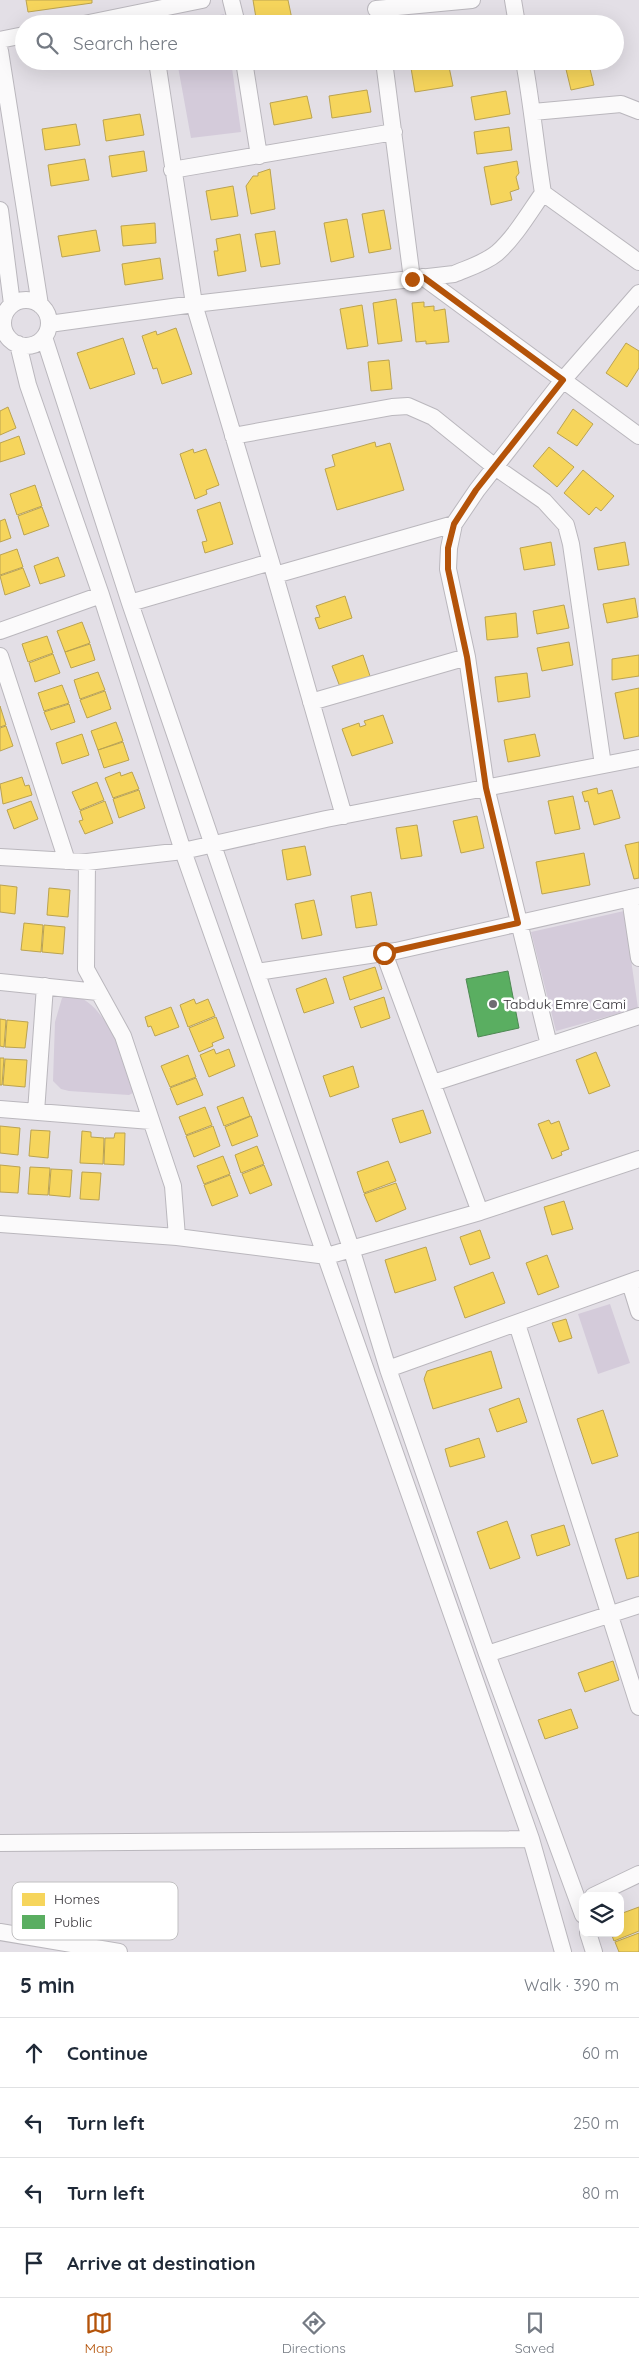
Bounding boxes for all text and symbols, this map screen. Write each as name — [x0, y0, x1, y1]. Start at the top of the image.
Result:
search box — [15, 15, 624, 70]
icon: search — [33, 29, 61, 57]
text: Search here — [73, 31, 178, 55]
route end — [401, 268, 424, 291]
route start — [373, 942, 396, 965]
place label: Tabduk Emre Cami — [503, 995, 626, 1013]
marker: Tabduk Emre Cami — [487, 998, 499, 1010]
legend — [12, 1882, 178, 1940]
text: Homes — [54, 1890, 100, 1908]
map controls — [579, 1892, 624, 1937]
button: layers — [579, 1892, 624, 1937]
text: Public — [54, 1913, 92, 1931]
text: 5 min — [20, 1972, 75, 1998]
text: Walk · 390 m — [524, 1975, 619, 1995]
icon: ahead — [20, 2039, 48, 2067]
text: Continue — [67, 2041, 148, 2065]
text: 60 m — [582, 2043, 619, 2063]
icon: left — [20, 2109, 48, 2137]
text: Turn left — [67, 2111, 145, 2135]
text: 250 m — [573, 2113, 619, 2133]
icon: left — [20, 2179, 48, 2207]
text: Turn left — [67, 2181, 145, 2205]
text: 80 m — [582, 2183, 619, 2203]
icon: arrive — [20, 2249, 48, 2277]
text: Arrive at destination — [67, 2251, 256, 2275]
tab: Map — [84, 2309, 113, 2357]
tab: Directions — [282, 2309, 346, 2357]
tab: Saved — [515, 2309, 555, 2357]

